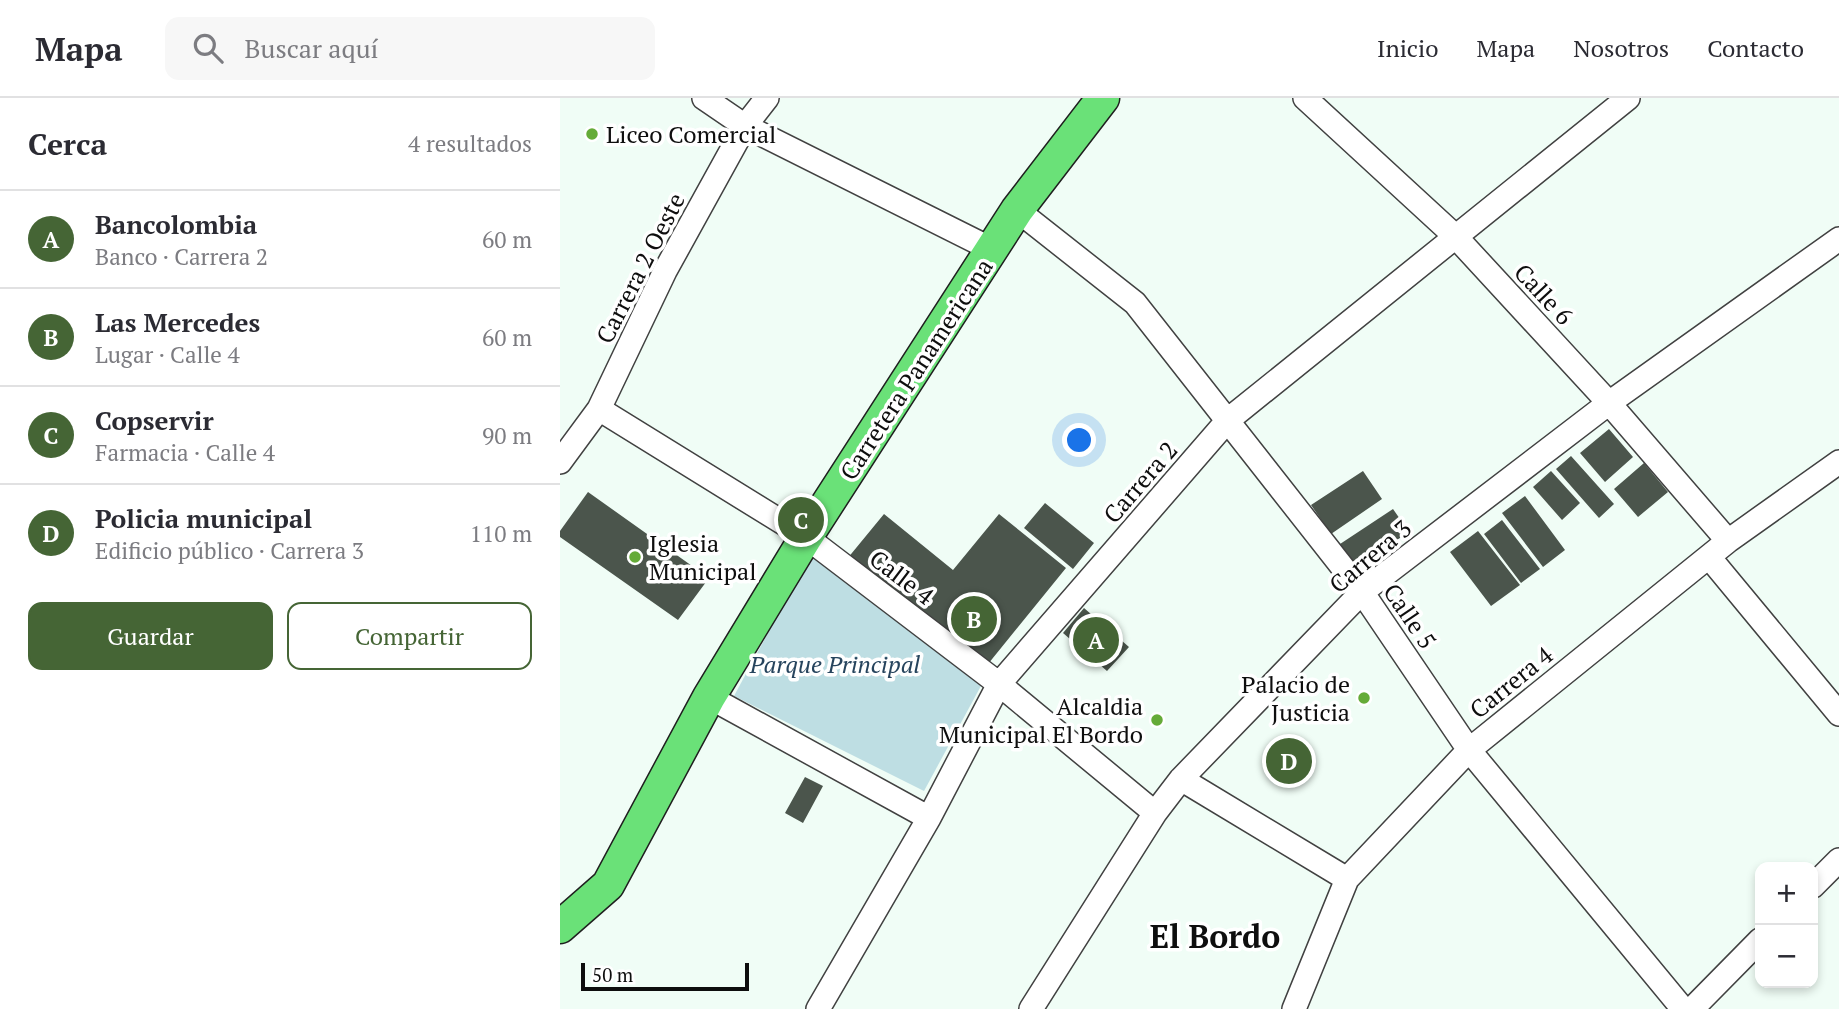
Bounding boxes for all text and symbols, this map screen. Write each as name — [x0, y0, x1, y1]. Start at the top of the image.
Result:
search box — [165, 17, 655, 80]
text: Mapa — [35, 27, 123, 70]
icon: search — [189, 29, 227, 67]
text: Buscar aquí — [245, 31, 378, 65]
text: Inicio — [1377, 32, 1439, 64]
text: Mapa — [1477, 32, 1535, 64]
text: Nosotros — [1573, 32, 1669, 64]
text: Contacto — [1707, 32, 1804, 64]
place label: Liceo Comercial — [606, 118, 776, 150]
text: Cerca — [28, 124, 107, 164]
marker: Liceo Comercial — [584, 126, 600, 142]
text: 4 resultados — [408, 128, 532, 159]
street label: Carrera 2 Oeste — [588, 187, 692, 349]
text: Bancolombia — [95, 207, 257, 241]
text: A — [43, 224, 59, 255]
text: 60 m — [482, 224, 532, 255]
text: Banco · Carrera 2 — [95, 241, 268, 272]
street label: Carretera Panamericana — [832, 252, 1000, 486]
street label: Calle 6 — [1507, 256, 1581, 332]
text: Las Mercedes — [95, 305, 260, 339]
text: B — [44, 322, 58, 353]
text: 60 m — [482, 322, 532, 353]
text: Lugar · Calle 4 — [95, 339, 240, 370]
text: Copservir — [95, 403, 214, 437]
text: C — [44, 420, 59, 451]
text: 90 m — [482, 420, 532, 451]
your location — [1062, 423, 1096, 457]
street label: Carrera 2 — [1096, 435, 1184, 529]
text: Farmacia · Calle 4 — [95, 437, 275, 468]
pin: C — [778, 494, 824, 546]
text: Policia municipal — [95, 501, 312, 535]
street label: Carrera 3 — [1322, 512, 1418, 600]
text: D — [43, 518, 59, 549]
text: 110 m — [470, 518, 532, 549]
place label: Iglesia Municipal — [649, 527, 756, 587]
text: Edificio público · Carrera 3 — [95, 535, 364, 566]
street label: Calle 4 — [863, 542, 941, 612]
marker: Iglesia Municipal — [627, 549, 643, 565]
street label: Calle 5 — [1376, 577, 1444, 655]
pin: B — [951, 593, 997, 645]
button: Guardar — [28, 602, 273, 670]
button: Compartir — [287, 602, 532, 670]
pin: A — [1073, 614, 1119, 666]
street label: Carrera 4 — [1463, 639, 1559, 725]
park label: Parque Principal — [749, 648, 921, 680]
place label: Palacio de Justicia — [1241, 668, 1350, 728]
place label: Alcaldia Municipal El Bordo — [939, 690, 1143, 750]
marker: Palacio de Justicia — [1356, 690, 1372, 706]
marker: Alcaldia Municipal El Bordo — [1149, 712, 1165, 728]
pin: D — [1266, 735, 1312, 787]
map controls — [1755, 862, 1818, 988]
button: + — [1755, 862, 1818, 925]
district label: El Bordo — [1150, 915, 1280, 957]
button: − — [1755, 925, 1818, 988]
scale bar — [581, 960, 749, 992]
text: 50 m — [592, 962, 633, 987]

